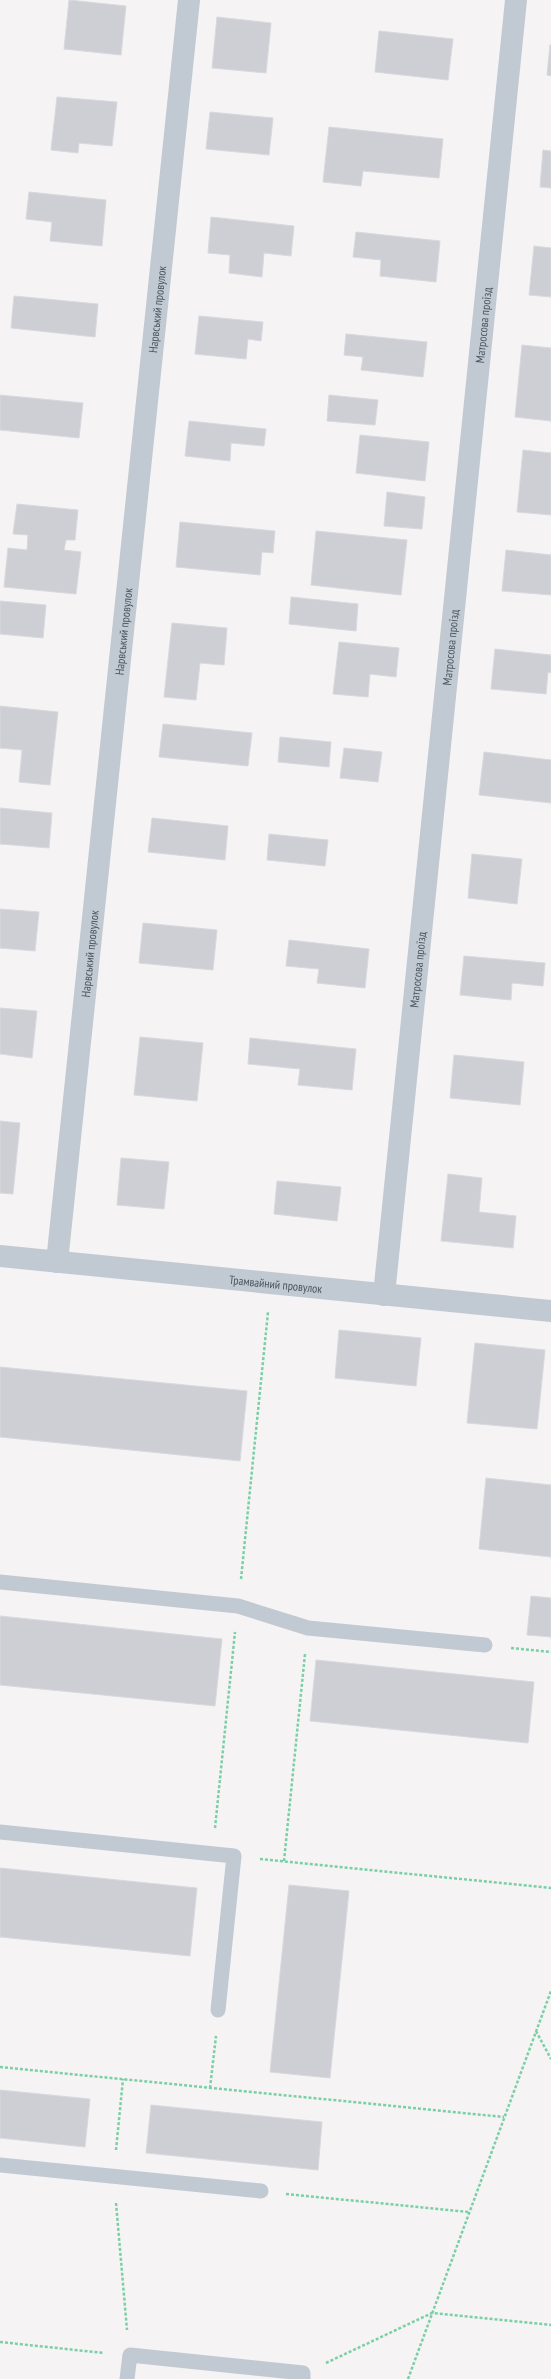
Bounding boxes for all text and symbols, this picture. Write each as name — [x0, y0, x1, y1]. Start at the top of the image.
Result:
street label: Нарвський провулок — [145, 265, 169, 353]
street label: Матросова проїзд — [472, 286, 494, 364]
street label: Нарвський провулок — [111, 587, 135, 676]
street label: Матросова проїзд — [439, 608, 461, 686]
street label: Нарвський провулок — [77, 909, 101, 998]
street label: Матросова проїзд — [406, 930, 429, 1008]
street label: Трамвайний провулок — [228, 1271, 323, 1296]

